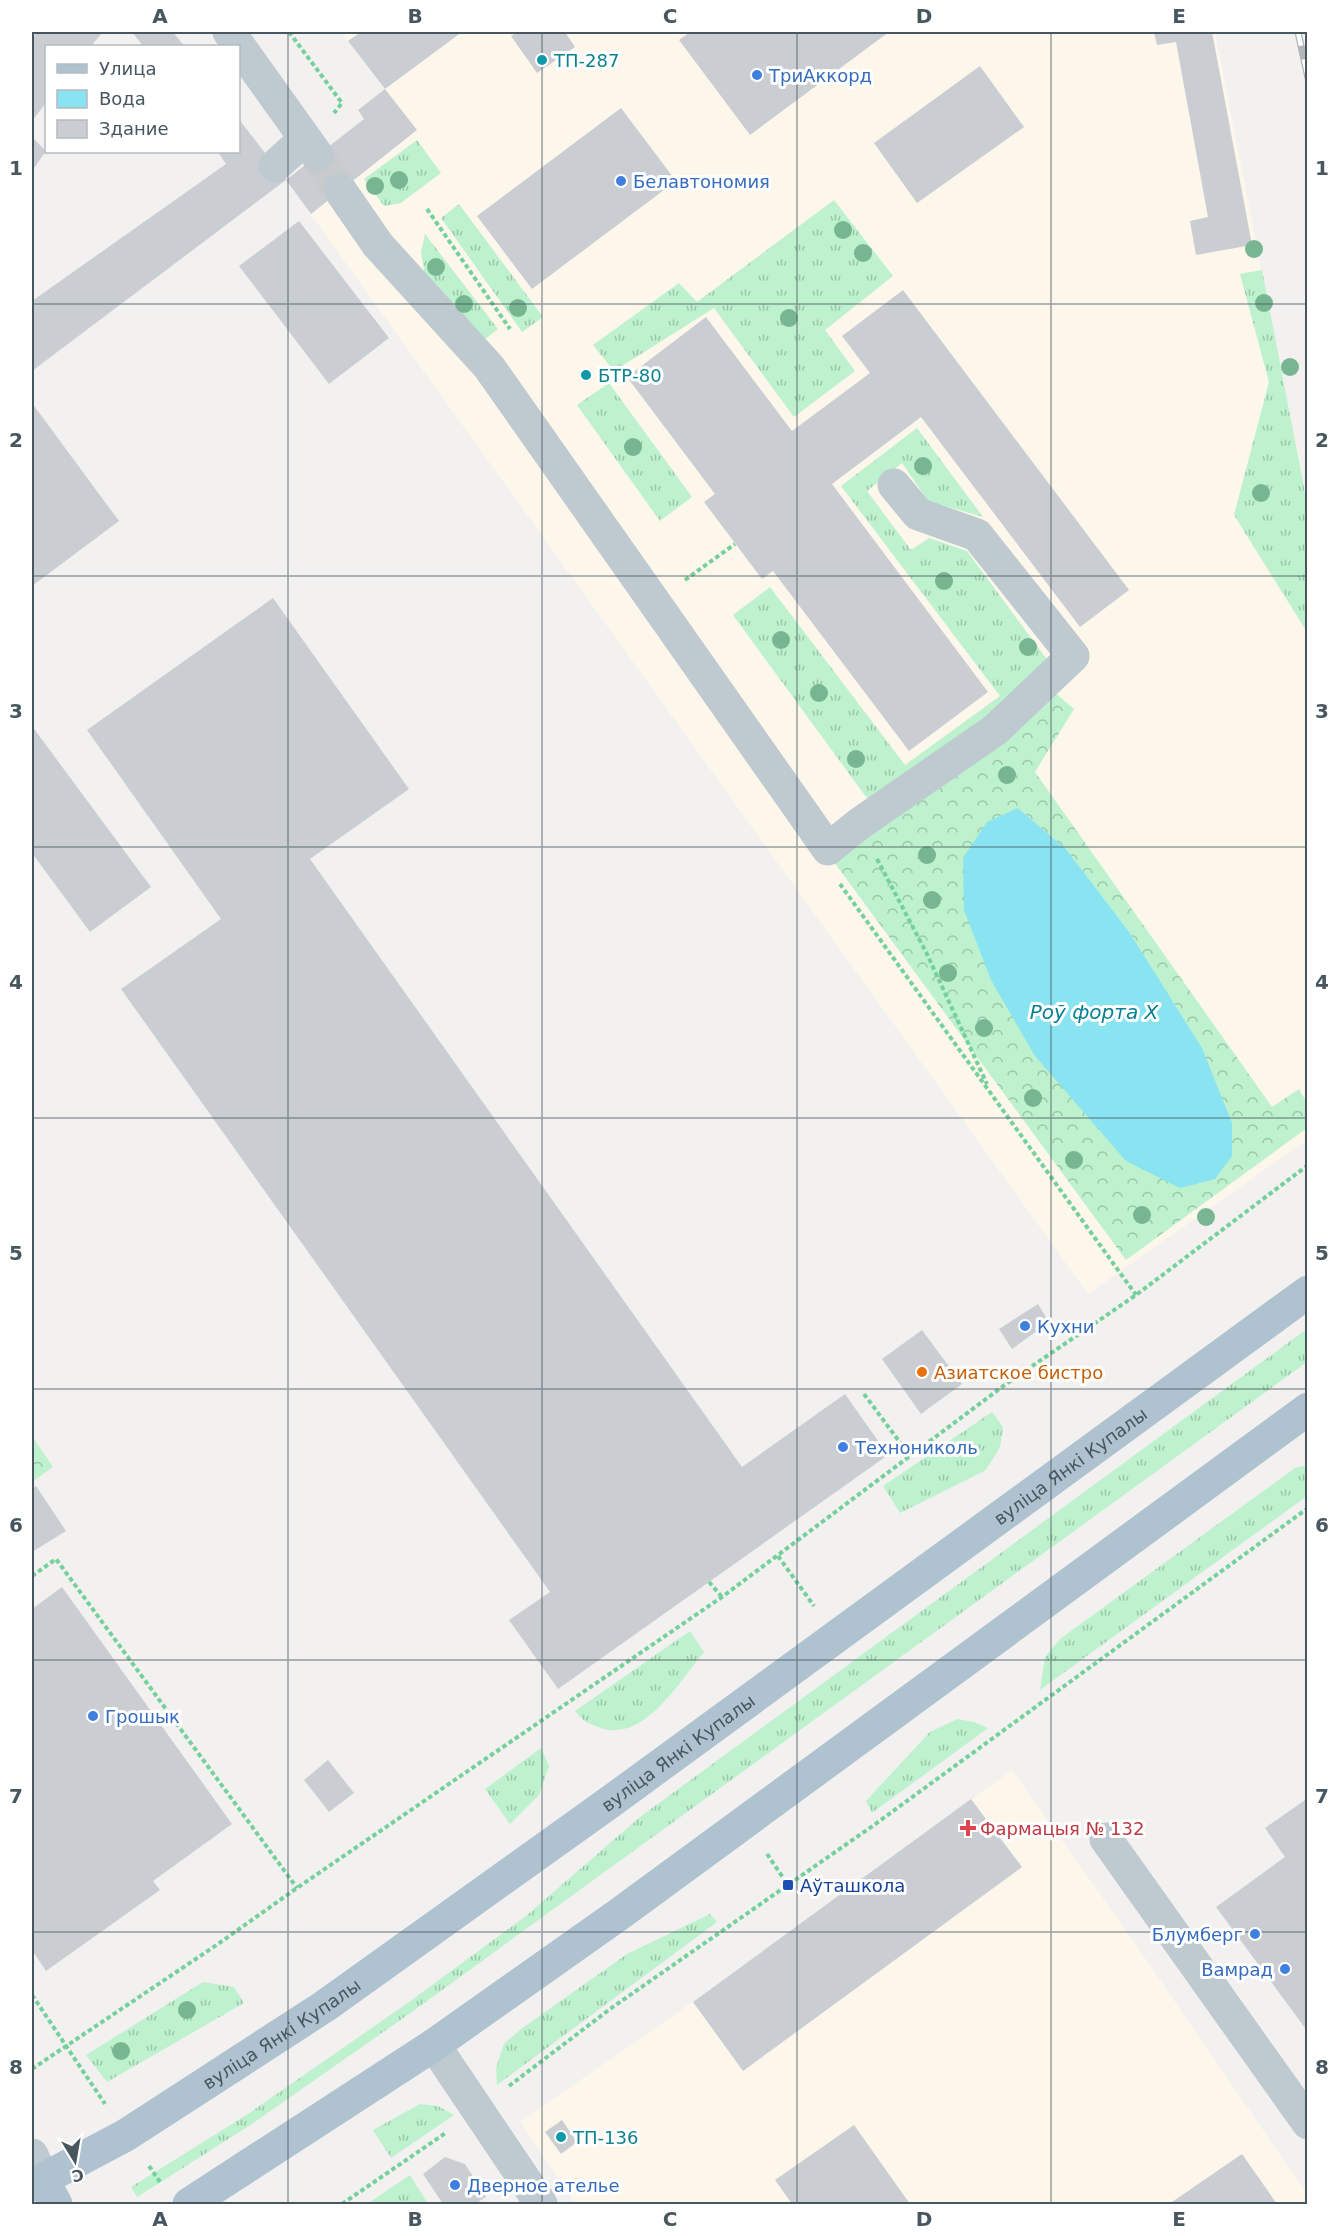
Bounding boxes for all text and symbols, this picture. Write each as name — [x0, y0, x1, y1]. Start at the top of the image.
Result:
text: A — [152, 4, 168, 28]
text: B — [407, 4, 423, 28]
text: C — [663, 4, 677, 28]
text: D — [916, 4, 932, 28]
text: E — [1172, 4, 1186, 28]
legend — [45, 45, 240, 153]
place label: ТП-287 — [553, 50, 619, 71]
marker: ТП-287 — [535, 53, 549, 67]
text: Улица — [99, 58, 156, 79]
place label: ТриАккорд — [768, 65, 872, 86]
marker: ТриАккорд — [750, 68, 764, 82]
text: Вода — [99, 88, 146, 109]
text: Здание — [99, 118, 169, 139]
text: 1 — [9, 156, 23, 180]
text: 1 — [1315, 156, 1329, 180]
place label: Белавтономия — [633, 171, 770, 192]
marker: Белавтономия — [614, 174, 628, 188]
place label: БТР-80 — [598, 365, 662, 386]
marker: БТР-80 — [579, 368, 593, 382]
text: 2 — [9, 428, 23, 452]
text: 2 — [1315, 428, 1329, 452]
text: 3 — [9, 699, 23, 723]
text: 3 — [1315, 699, 1329, 723]
text: 4 — [9, 970, 23, 994]
text: 4 — [1315, 970, 1329, 994]
water label: Роў форта X — [1030, 1000, 1160, 1024]
text: 5 — [9, 1241, 23, 1265]
text: 5 — [1315, 1241, 1329, 1265]
place label: Кухни — [1037, 1316, 1095, 1337]
marker: Кухни — [1018, 1319, 1032, 1333]
place label: Азиатское бистро — [934, 1362, 1103, 1383]
marker: Азиатское бистро — [915, 1365, 929, 1379]
street label: вуліца Янкі Купалы — [989, 1403, 1151, 1529]
place label: Технониколь — [854, 1437, 978, 1458]
marker: Технониколь — [836, 1440, 850, 1454]
text: 6 — [9, 1513, 23, 1537]
text: 6 — [1315, 1513, 1329, 1537]
street label: вуліца Янкі Купалы — [597, 1690, 759, 1815]
place label: Грошык — [105, 1706, 180, 1727]
marker: Грошык — [86, 1709, 100, 1723]
text: 7 — [9, 1784, 23, 1808]
text: 7 — [1315, 1784, 1329, 1808]
place label: Фармацыя № 132 — [980, 1818, 1144, 1839]
marker: Фармацыя № 132 — [961, 1821, 975, 1835]
place label: Аўташкола — [800, 1875, 905, 1896]
marker: Аўташкола — [781, 1878, 795, 1892]
place label: Блумберг — [1152, 1924, 1243, 1945]
marker: Блумберг — [1248, 1927, 1262, 1941]
place label: Вамрад — [1201, 1959, 1273, 1980]
marker: Вамрад — [1278, 1962, 1292, 1976]
street label: вуліца Янкі Купалы — [198, 1974, 364, 2093]
text: 8 — [9, 2055, 23, 2079]
text: 8 — [1315, 2055, 1329, 2079]
place label: ТП-136 — [572, 2127, 638, 2148]
marker: ТП-136 — [554, 2130, 568, 2144]
north arrow — [45, 2131, 105, 2191]
text: С — [70, 2165, 85, 2186]
place label: Дверное ателье — [467, 2175, 620, 2196]
marker: Дверное ателье — [448, 2178, 462, 2192]
text: A — [152, 2207, 168, 2231]
text: B — [407, 2207, 423, 2231]
text: C — [663, 2207, 677, 2231]
text: D — [916, 2207, 932, 2231]
text: E — [1172, 2207, 1186, 2231]

